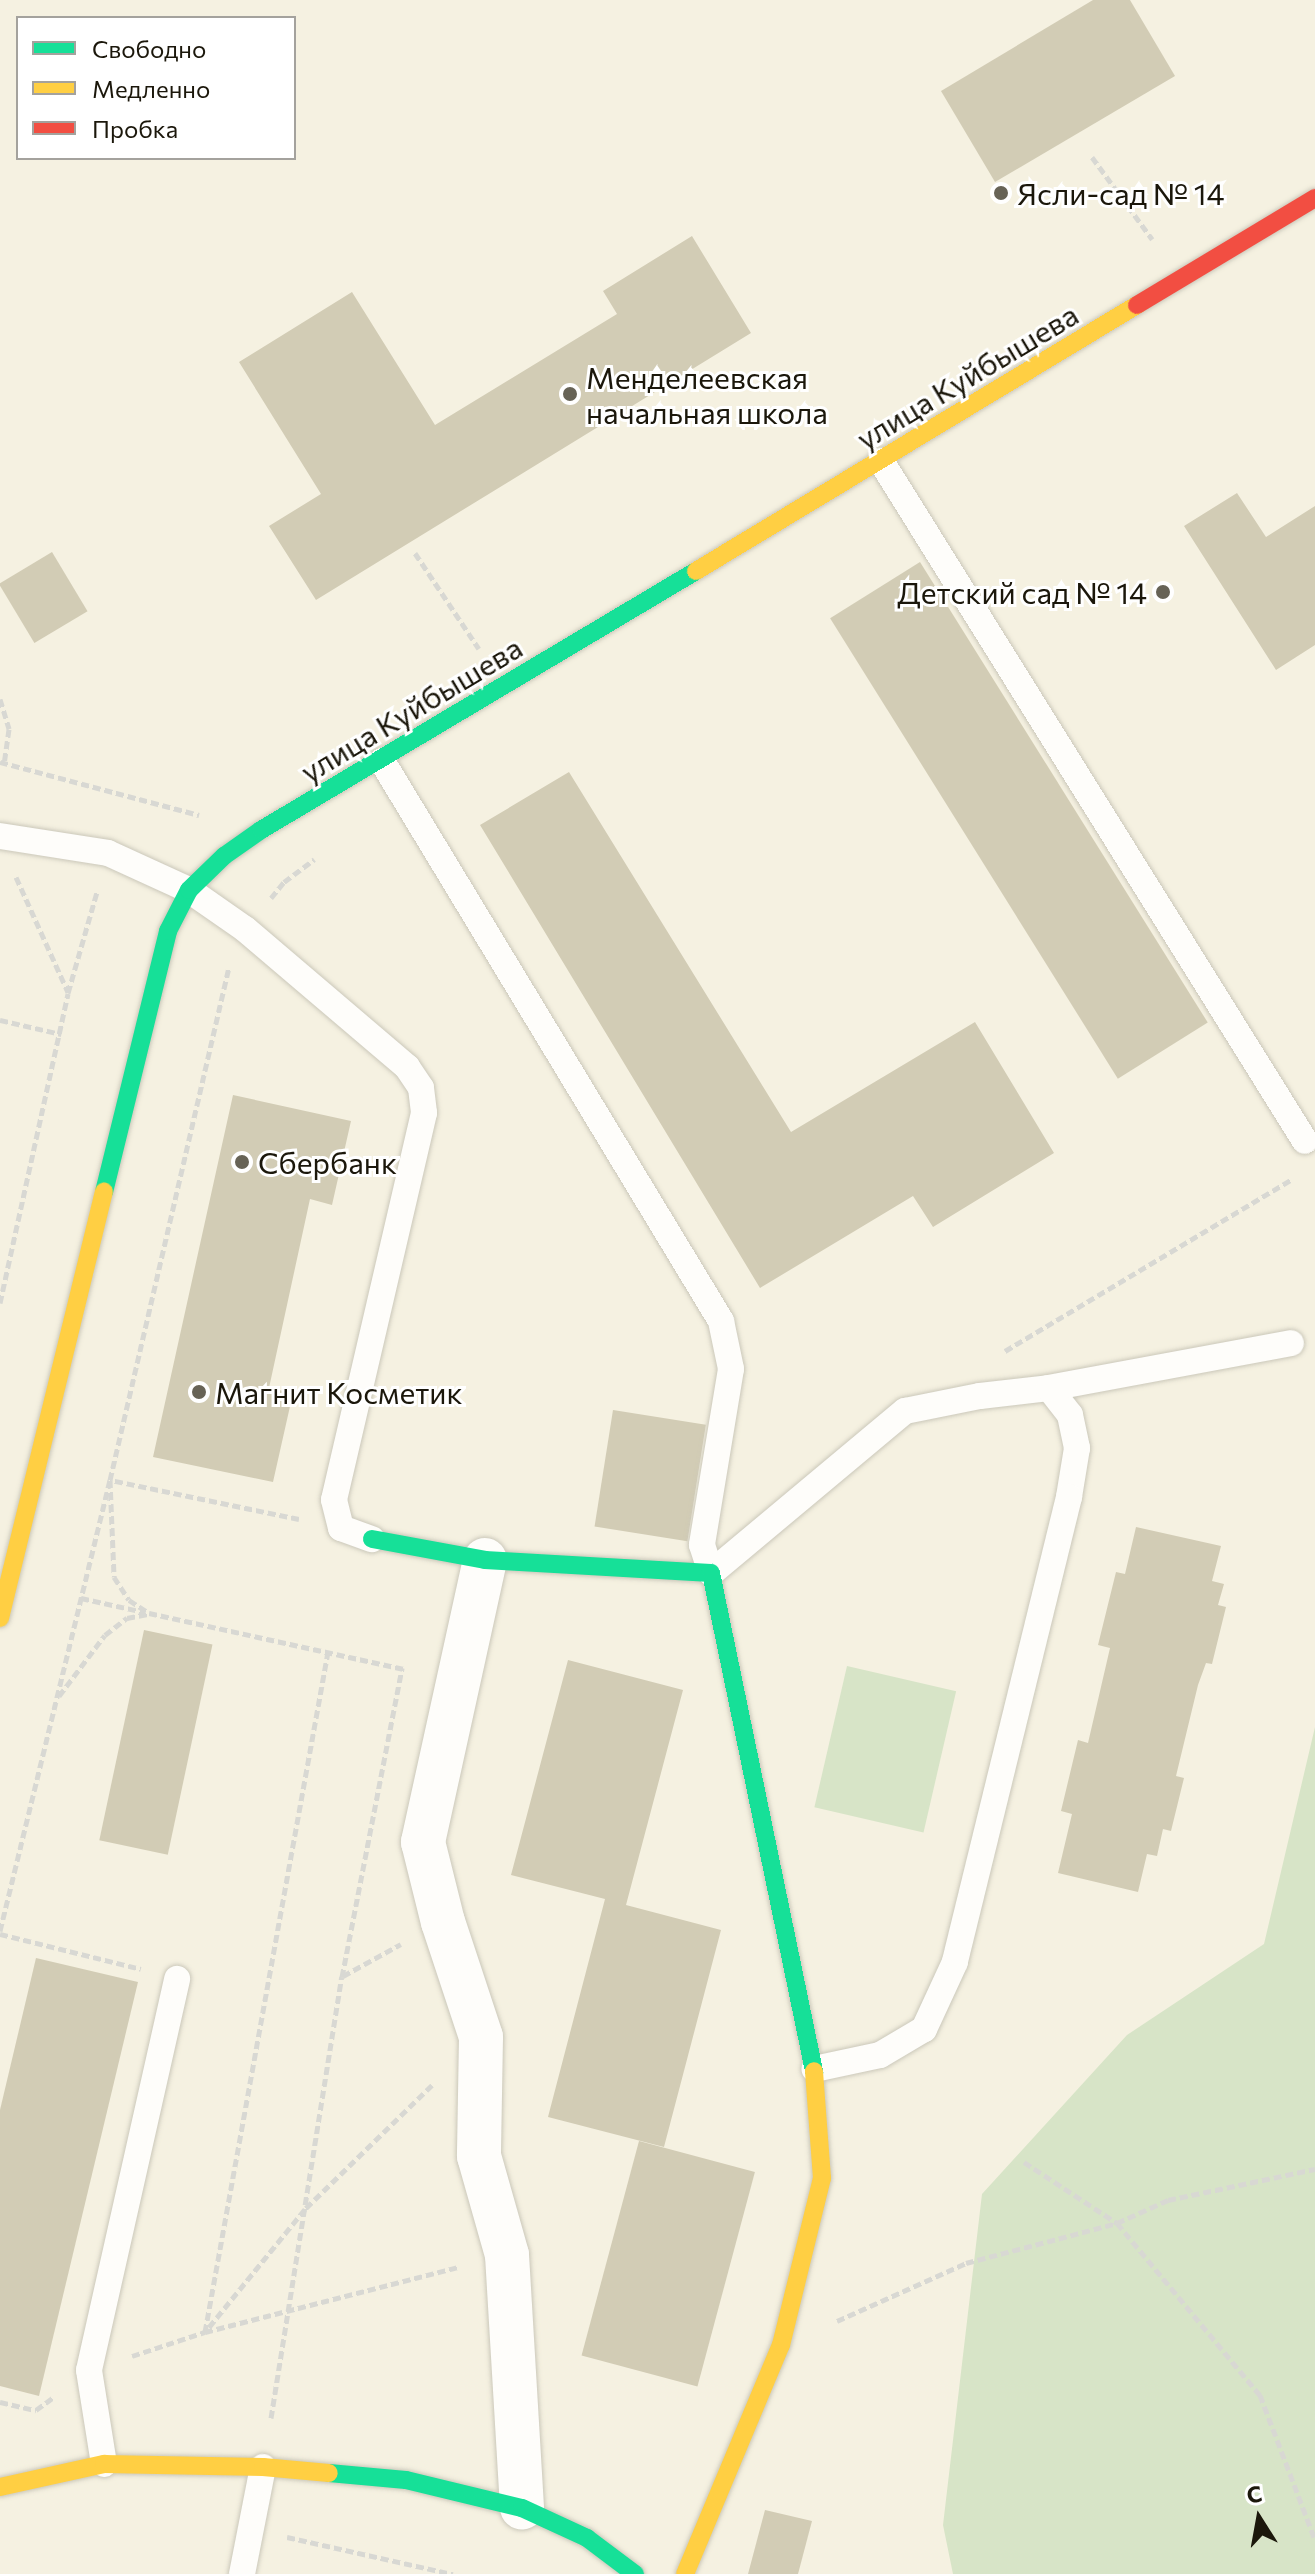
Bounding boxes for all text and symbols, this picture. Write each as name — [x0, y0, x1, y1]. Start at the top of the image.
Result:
legend — [16, 16, 296, 160]
text: Свободно — [92, 34, 206, 63]
text: Медленно — [92, 74, 210, 103]
text: Пробка — [92, 114, 178, 143]
place label: Ясли-сад № 14 — [1017, 175, 1225, 211]
marker: Ясли-сад № 14 — [992, 184, 1010, 202]
street label: улица Куйбышева — [850, 296, 1084, 456]
place label: Менделеевская начальная школа — [586, 359, 828, 430]
marker: Менделеевская начальная школа — [561, 385, 579, 403]
place label: Детский сад № 14 — [897, 574, 1147, 610]
marker: Детский сад № 14 — [1154, 583, 1172, 601]
street label: улица Куйбышева — [294, 629, 528, 789]
place label: Сбербанк — [258, 1144, 397, 1180]
marker: Сбербанк — [233, 1153, 251, 1171]
place label: Магнит Косметик — [215, 1374, 463, 1410]
marker: Магнит Косметик — [190, 1383, 208, 1401]
north arrow — [1219, 2478, 1299, 2558]
text: С — [1244, 2479, 1264, 2509]

